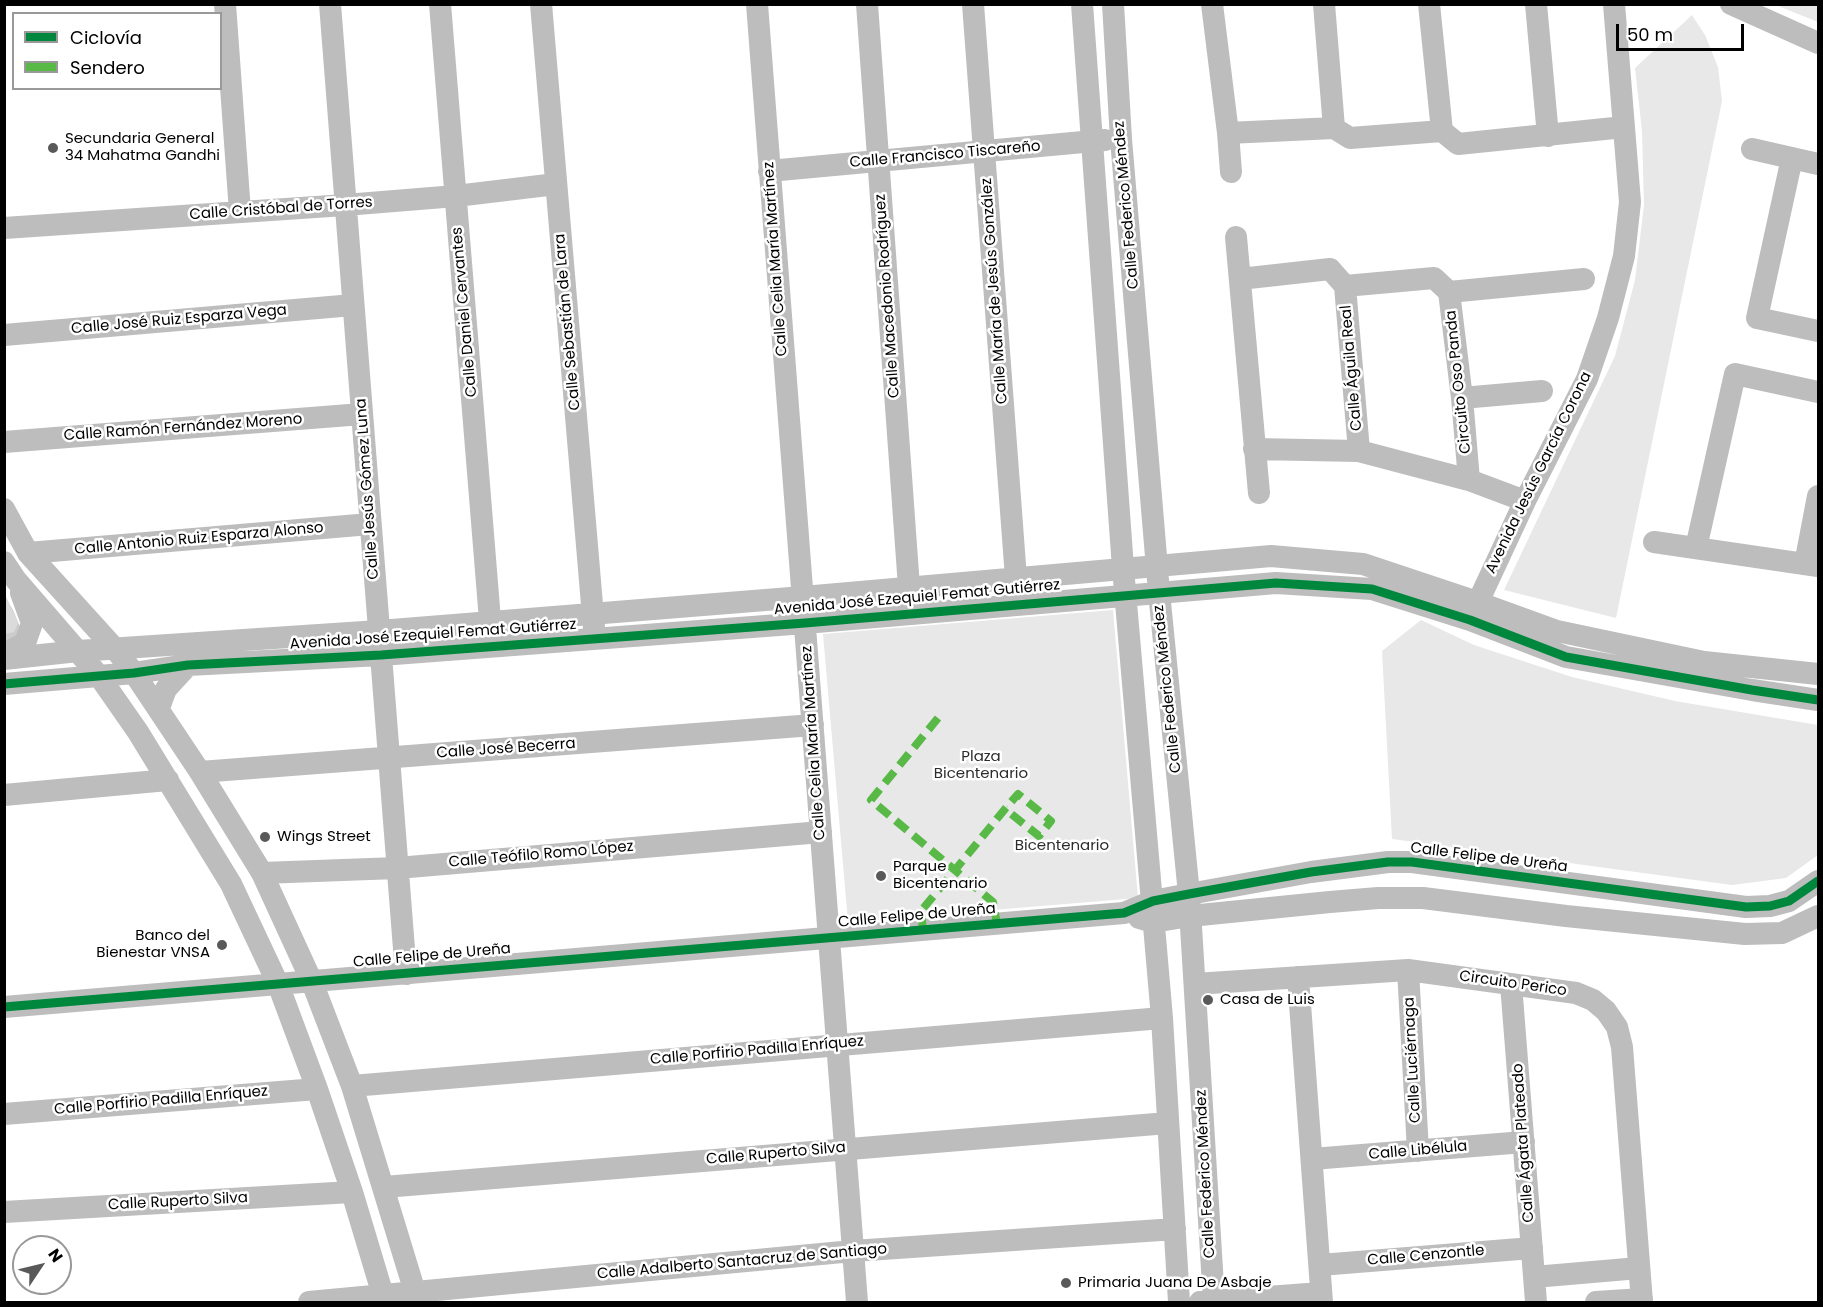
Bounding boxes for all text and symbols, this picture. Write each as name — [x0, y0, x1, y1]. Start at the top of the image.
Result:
legend — [12, 12, 222, 90]
scale bar — [1619, 12, 1746, 50]
text: 50 m — [1627, 22, 1673, 47]
text: Ciclovía — [70, 25, 142, 50]
text: Sendero — [70, 55, 145, 80]
street label: Calle Federico Méndez — [1111, 120, 1143, 290]
place label: Secundaria General 34 Mahatma Gandhi — [65, 130, 220, 165]
street label: Calle Francisco Tiscareño — [849, 138, 1041, 172]
marker: Secundaria General 34 Mahatma Gandhi — [46, 141, 60, 155]
street label: Calle Celia María Martínez — [760, 161, 792, 357]
street label: Calle María de Jesús González — [978, 177, 1012, 405]
street label: Calle Macedonio Rodríguez — [872, 193, 904, 399]
street label: Calle Cristóbal de Torres — [189, 194, 373, 224]
street label: Calle Daniel Cervantes — [449, 226, 481, 398]
street label: Calle Sebastián de Lara — [551, 233, 585, 411]
street label: Calle José Ruiz Esparza Vega — [70, 302, 288, 338]
street label: Calle Águila Real — [1338, 304, 1366, 432]
street label: Circuito Oso Panda — [1443, 309, 1475, 455]
street label: Avenida Jesús García Corona — [1482, 369, 1596, 577]
street label: Calle Jesús Gómez Luna — [353, 398, 383, 580]
street label: Calle Ramón Fernández Moreno — [63, 411, 303, 445]
street label: Calle Antonio Ruiz Esparza Alonso — [74, 519, 324, 559]
street label: Avenida José Ezequiel Femat Gutiérrez — [773, 577, 1061, 619]
street label: Calle Federico Méndez — [1150, 604, 1186, 774]
street label: Avenida José Ezequiel Femat Gutiérrez — [289, 616, 577, 654]
street label: Calle Celia María Martínez — [798, 645, 830, 841]
street label: Calle José Becerra — [436, 735, 576, 763]
park label: Plaza Bicentenario — [934, 748, 1028, 783]
place label: Wings Street — [277, 828, 371, 846]
marker: Wings Street — [258, 830, 272, 844]
park label: Bicentenario — [1015, 837, 1109, 855]
street label: Calle Teófilo Romo López — [448, 838, 634, 872]
street label: Calle Felipe de Ureña — [1409, 839, 1569, 877]
place label: Parque Bicentenario — [893, 858, 987, 893]
marker: Parque Bicentenario — [874, 869, 888, 883]
street label: Calle Felipe de Ureña — [837, 900, 997, 932]
place label: Banco del Bienestar VNSA — [96, 927, 210, 962]
marker: Banco del Bienestar VNSA — [215, 938, 229, 952]
street label: Calle Felipe de Ureña — [352, 940, 512, 972]
street label: Circuito Perico — [1458, 968, 1568, 1000]
place label: Casa de Luis — [1220, 991, 1315, 1009]
marker: Casa de Luis — [1201, 993, 1215, 1007]
street label: Calle Luciérnaga — [1401, 997, 1425, 1123]
street label: Calle Porfirio Padilla Enríquez — [649, 1033, 865, 1069]
street label: Calle Ágata Plateado — [1509, 1063, 1539, 1223]
street label: Calle Porfirio Padilla Enríquez — [53, 1083, 269, 1119]
street label: Calle Federico Méndez — [1193, 1089, 1219, 1259]
street label: Calle Libélula — [1368, 1138, 1468, 1164]
street label: Calle Ruperto Silva — [705, 1139, 847, 1169]
street label: Calle Ruperto Silva — [108, 1189, 248, 1215]
north arrow — [12, 1235, 72, 1295]
street label: Calle Adalberto Santacruz de Santiago — [596, 1240, 888, 1284]
street label: Calle Cenzontle — [1367, 1242, 1485, 1270]
text: N — [43, 1244, 68, 1267]
place label: Primaria Juana De Asbaje — [1078, 1274, 1272, 1292]
marker: Primaria Juana De Asbaje — [1059, 1276, 1073, 1290]

